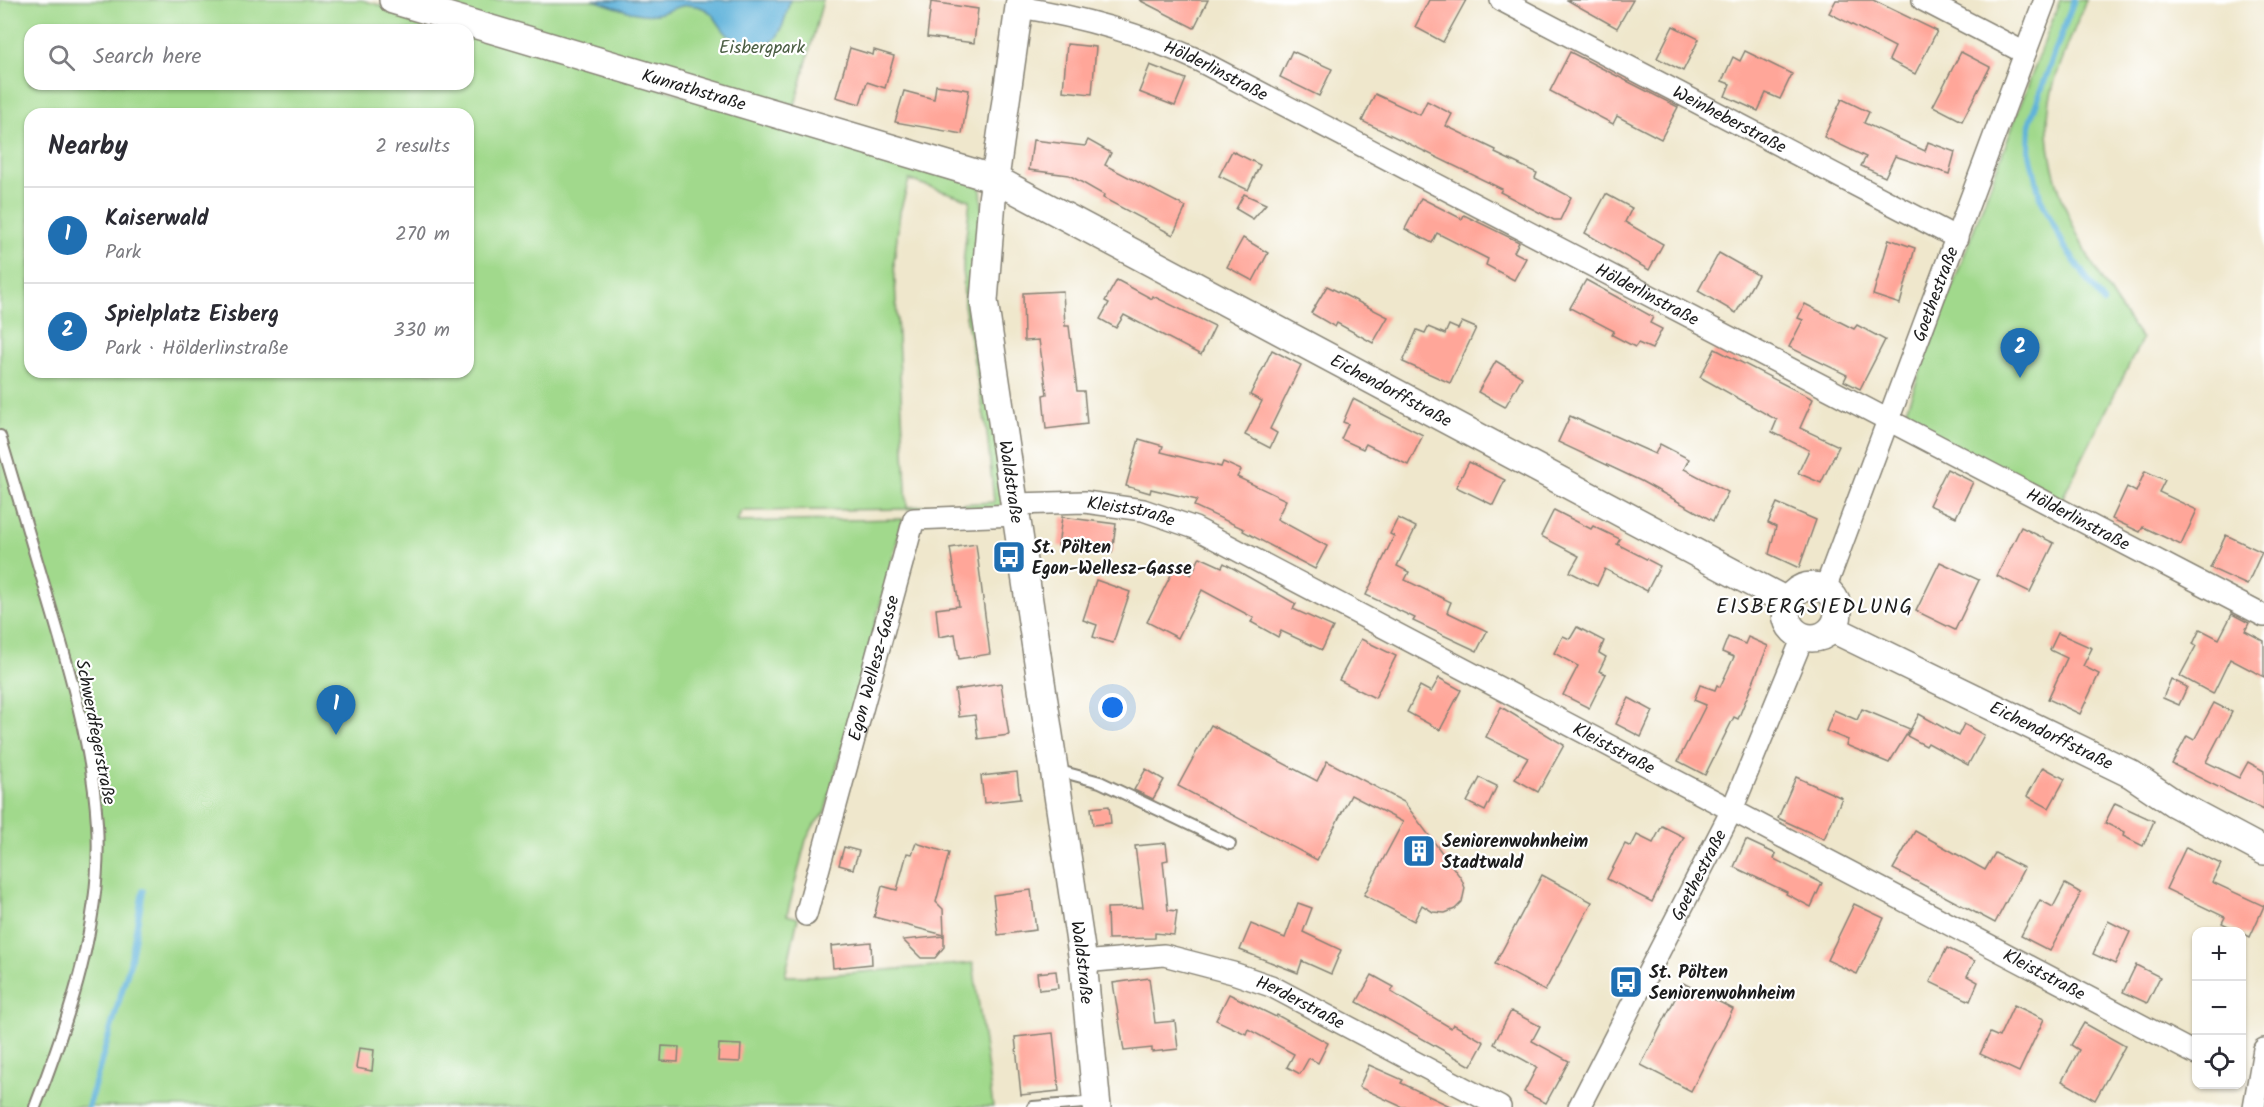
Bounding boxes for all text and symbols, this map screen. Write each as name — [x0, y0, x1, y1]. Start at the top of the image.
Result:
search box — [24, 24, 474, 90]
park label: Eisbergpark — [719, 34, 806, 63]
street label: Hölderlinstraße — [1159, 34, 1273, 110]
text: Search here — [93, 40, 201, 75]
icon: search — [45, 41, 78, 74]
street label: Kunrathstraße — [638, 62, 749, 120]
street label: Weinheberstraße — [1667, 79, 1791, 163]
text: Nearby — [48, 126, 128, 168]
text: 2 results — [375, 131, 450, 163]
text: Kaiserwald — [105, 202, 209, 237]
text: 1 — [64, 219, 71, 251]
text: 270 m — [395, 219, 450, 251]
text: Park — [105, 237, 141, 269]
street label: Goethestraße — [1906, 243, 1968, 346]
street label: Hölderlinstraße — [1589, 257, 1704, 335]
text: Spielplatz Eisberg — [105, 298, 279, 333]
text: 2 — [62, 315, 73, 347]
text: 330 m — [393, 315, 450, 347]
pin: 2 — [2000, 328, 2040, 378]
text: Park · Hölderlinstraße — [105, 333, 288, 365]
street label: Eichendorffstraße — [1324, 347, 1457, 436]
street label: Waldstraße — [989, 438, 1030, 525]
street label: Hölderlinstraße — [2020, 481, 2135, 560]
street label: Kleiststraße — [1085, 489, 1179, 536]
place label: St. Pölten Egon-Wellesz-Gasse — [1032, 534, 1192, 584]
bus stop icon: St. Pölten Egon-Wellesz-Gasse — [991, 539, 1027, 575]
district label: EISBERGSIEDLUNG — [1716, 591, 1914, 624]
street label: Egon Wellesz-Gasse — [841, 592, 909, 745]
street label: Schwerdfegerstraße — [66, 657, 123, 807]
pin: 1 — [316, 686, 356, 735]
your location — [1098, 693, 1127, 722]
street label: Eichendorffstraße — [1984, 694, 2118, 779]
street label: Kleiststraße — [1567, 716, 1660, 783]
street label: Goethestraße — [1664, 825, 1736, 927]
place label: Seniorenwohnheim Stadtwald — [1442, 828, 1589, 878]
building icon: Seniorenwohnheim Stadtwald — [1401, 833, 1437, 869]
street label: Waldstraße — [1061, 919, 1100, 1006]
map controls — [2192, 927, 2246, 1089]
button: + — [2192, 927, 2246, 981]
street label: Kleiststraße — [1997, 942, 2090, 1009]
place label: St. Pölten Seniorenwohnheim — [1649, 959, 1796, 1009]
bus stop icon: St. Pölten Seniorenwohnheim — [1608, 964, 1644, 1000]
street label: Herderstraße — [1251, 969, 1349, 1038]
button: − — [2192, 981, 2246, 1035]
button: locate — [2192, 1035, 2246, 1089]

